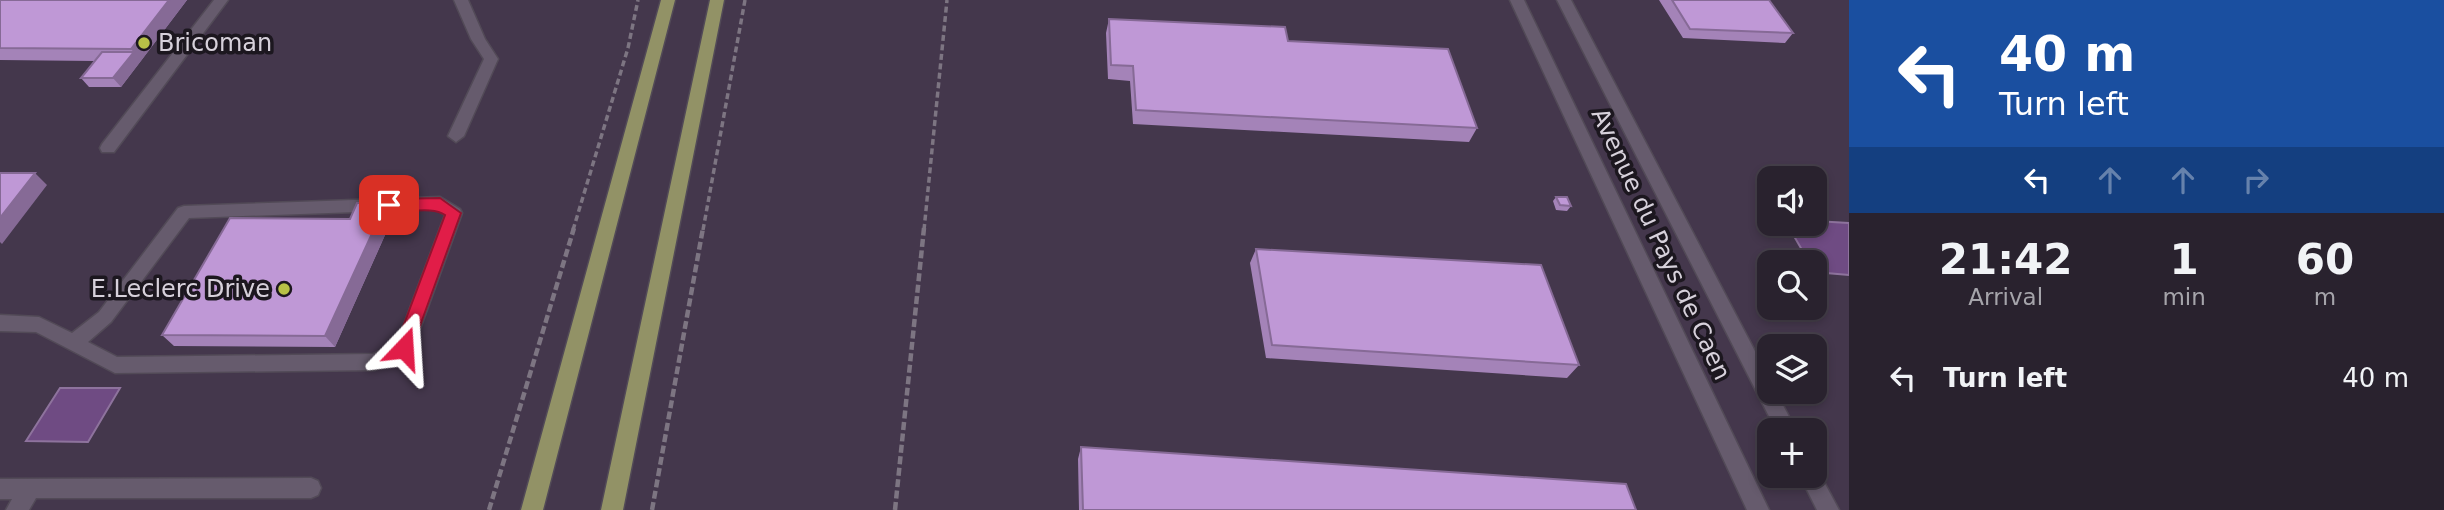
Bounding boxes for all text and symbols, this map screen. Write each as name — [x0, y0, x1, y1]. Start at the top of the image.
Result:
text: 40 m — [1999, 26, 2135, 83]
icon: left — [1884, 28, 1975, 119]
place label: Bricoman — [158, 29, 272, 57]
marker: Bricoman — [136, 35, 152, 51]
text: Turn left — [1999, 85, 2129, 123]
street label: Avenue du Pays de Caen — [1586, 104, 1736, 384]
icon: left — [2018, 161, 2056, 199]
icon: ahead — [2091, 161, 2129, 199]
icon: ahead — [2164, 161, 2202, 199]
icon: right — [2237, 161, 2275, 199]
map controls — [1757, 166, 1827, 488]
button: sound — [1757, 166, 1827, 236]
pin — [359, 175, 419, 235]
icon: arrive — [370, 186, 408, 224]
text: 21:42 — [1939, 235, 2073, 284]
text: 1 — [2169, 235, 2199, 284]
text: 60 — [2296, 235, 2354, 284]
button: search — [1757, 250, 1827, 320]
place label: E.Leclerc Drive — [91, 275, 270, 303]
marker: E.Leclerc Drive — [276, 281, 292, 297]
text: Arrival — [1968, 284, 2043, 310]
text: min — [2162, 284, 2206, 310]
text: m — [2314, 284, 2336, 310]
position arrow — [367, 311, 441, 385]
button: layers — [1757, 334, 1827, 404]
icon: left — [1884, 359, 1922, 397]
text: Turn left — [1943, 363, 2067, 393]
text: 40 m — [2342, 363, 2409, 393]
button: + — [1757, 418, 1827, 488]

